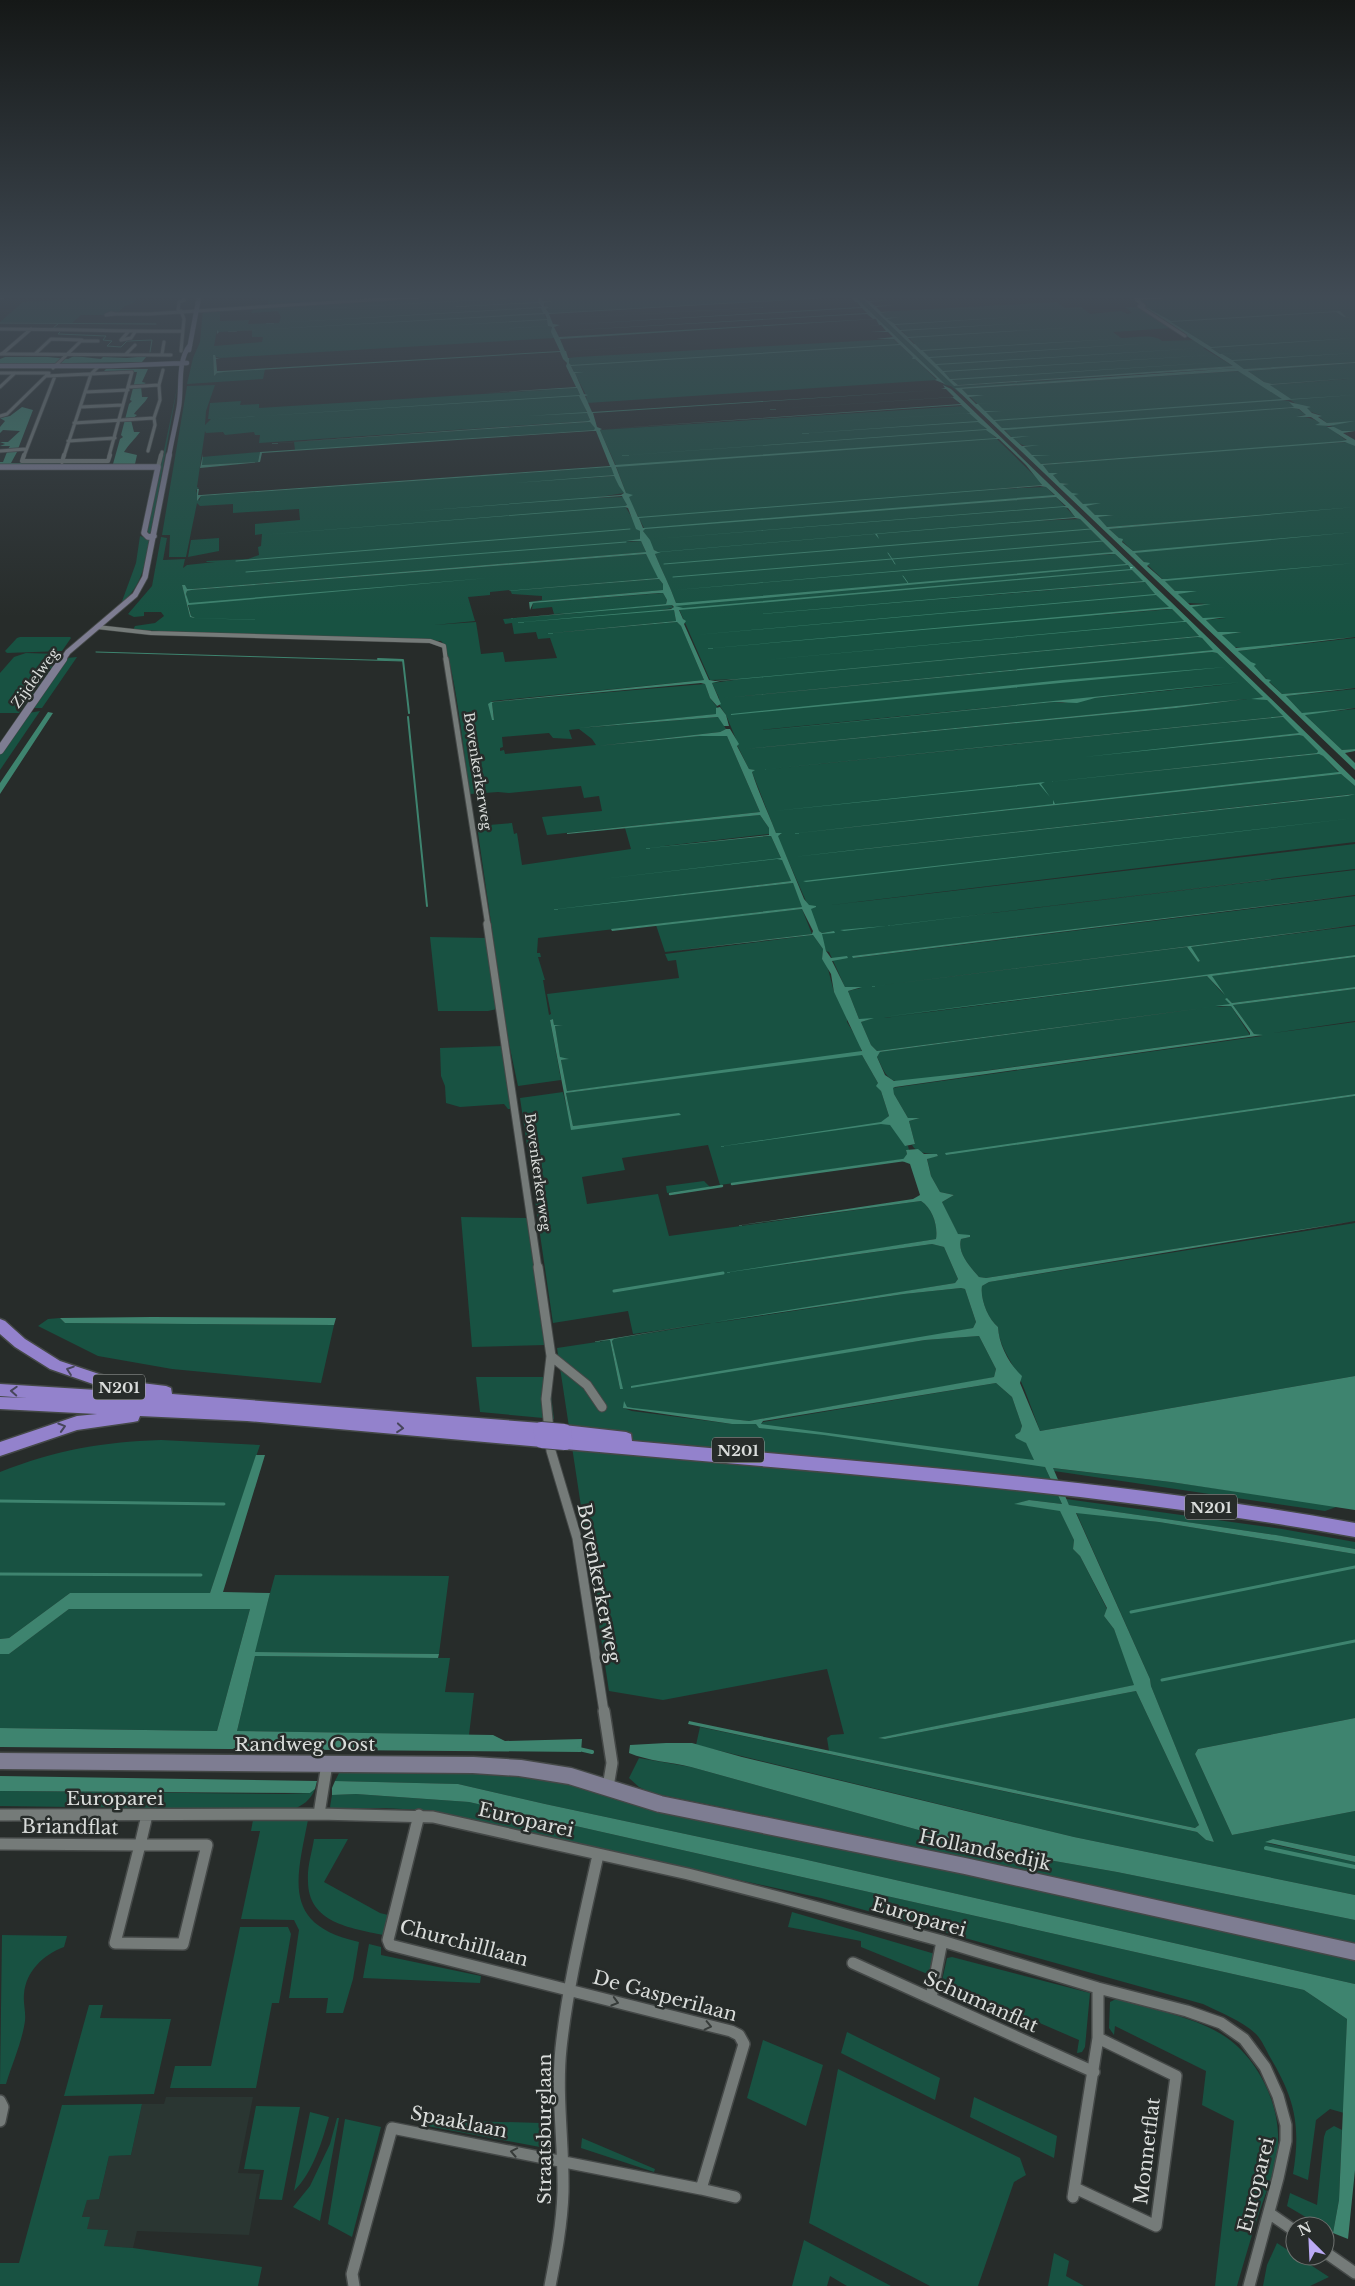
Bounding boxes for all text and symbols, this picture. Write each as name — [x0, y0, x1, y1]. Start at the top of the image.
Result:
street label: Zijdelweg — [7, 644, 63, 712]
street label: Bovenkerkerweg — [460, 711, 496, 832]
street label: Bovenkerkerweg — [521, 1112, 555, 1233]
one-way arrow — [66, 1366, 75, 1376]
road number: N201 — [93, 1374, 145, 1400]
one-way arrow — [10, 1385, 18, 1396]
one-way arrow — [397, 1422, 405, 1433]
one-way arrow — [58, 1423, 66, 1433]
road number: N201 — [712, 1438, 764, 1462]
road number: N201 — [1185, 1494, 1237, 1520]
street label: Bovenkerkerweg — [572, 1501, 626, 1665]
street label: Randweg Oost — [235, 1733, 376, 1756]
street label: Europarei — [66, 1787, 164, 1810]
street label: Europarei — [476, 1798, 577, 1842]
street label: Briandflat — [21, 1815, 120, 1839]
street label: Hollandsedijk — [917, 1825, 1053, 1875]
street label: Europarei — [869, 1893, 970, 1942]
street label: Churchilllaan — [397, 1915, 531, 1971]
street label: De Gasperilaan — [590, 1966, 740, 2026]
street label: Schumanflat — [920, 1967, 1043, 2038]
one-way arrow — [611, 1996, 620, 2007]
one-way arrow — [704, 2020, 713, 2031]
street label: Straatsburglaan — [533, 2053, 556, 2205]
street label: Monnetflat — [1129, 2095, 1165, 2206]
street label: Spaaklaan — [409, 2101, 509, 2143]
street label: Europarei — [1233, 2134, 1279, 2235]
one-way arrow — [510, 2147, 519, 2157]
north arrow — [1285, 2216, 1335, 2266]
text: N — [1295, 2218, 1314, 2240]

